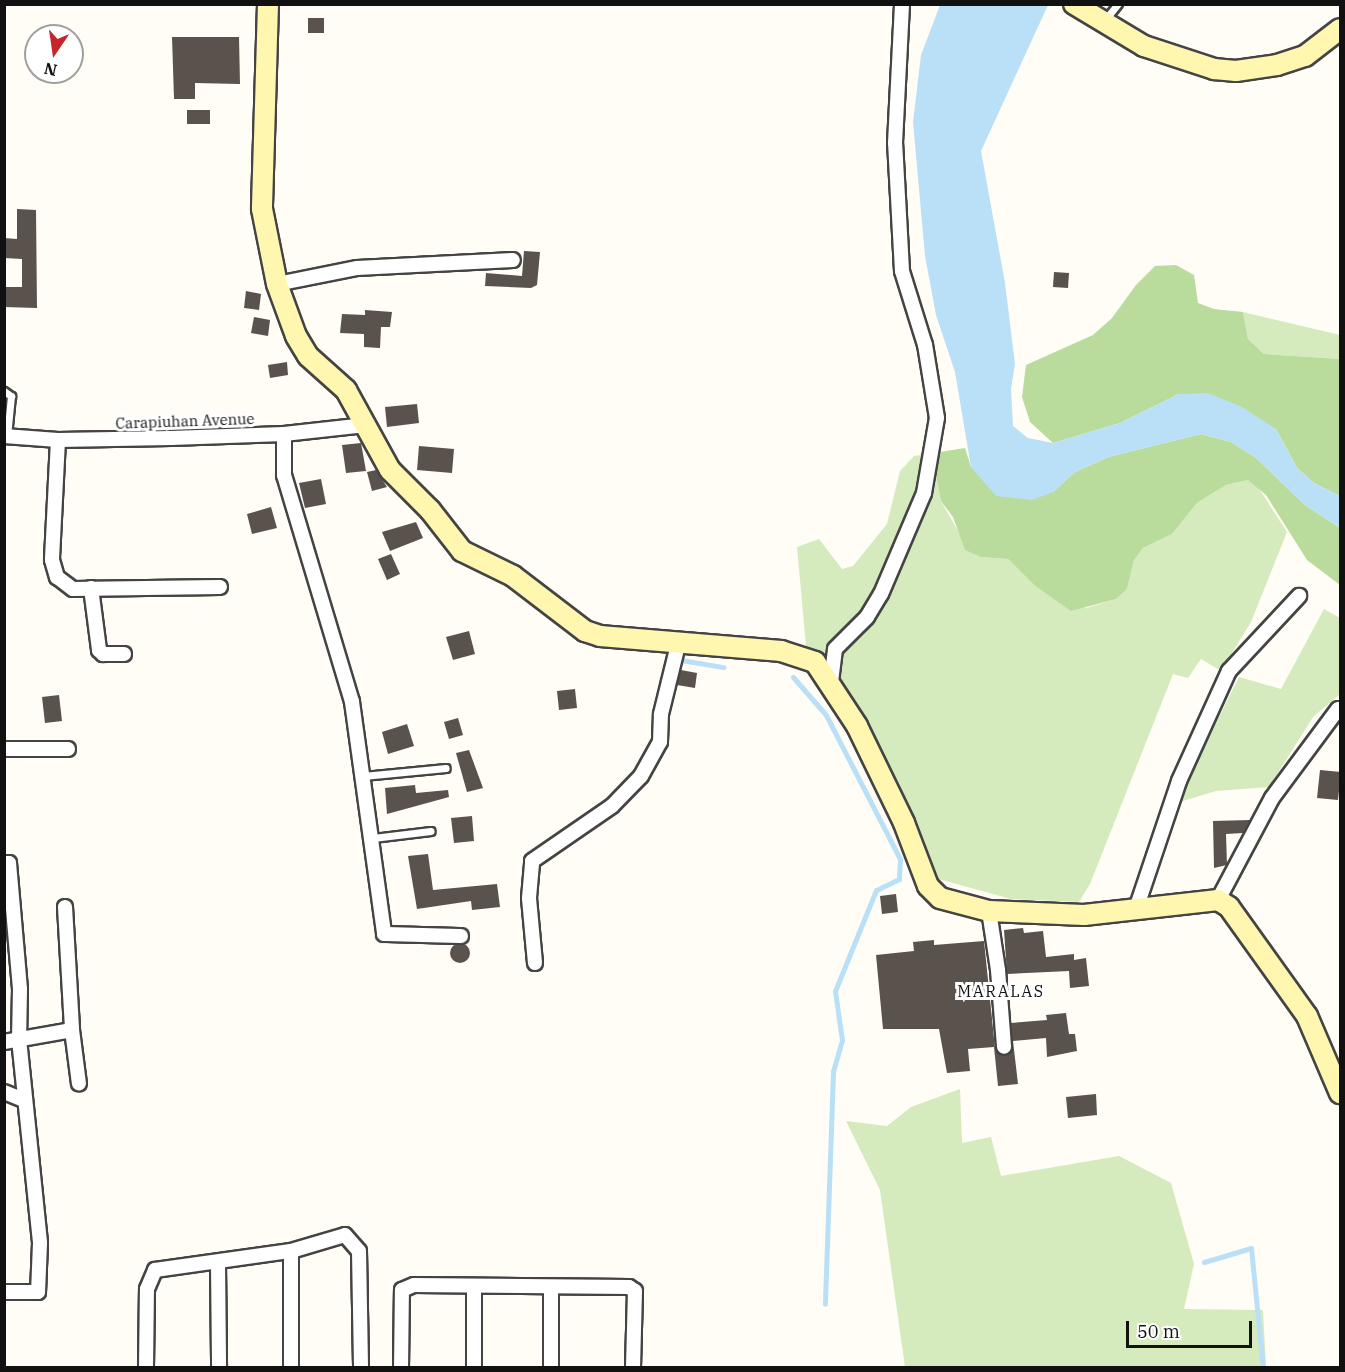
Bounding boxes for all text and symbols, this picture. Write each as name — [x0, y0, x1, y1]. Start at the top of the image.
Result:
north arrow — [24, 24, 84, 84]
text: N — [42, 58, 59, 81]
street label: Carapiuhan Avenue — [115, 410, 255, 432]
district label: MARALAS — [957, 981, 1045, 1001]
scale bar — [1129, 1309, 1255, 1347]
text: 50 m — [1137, 1320, 1180, 1343]

